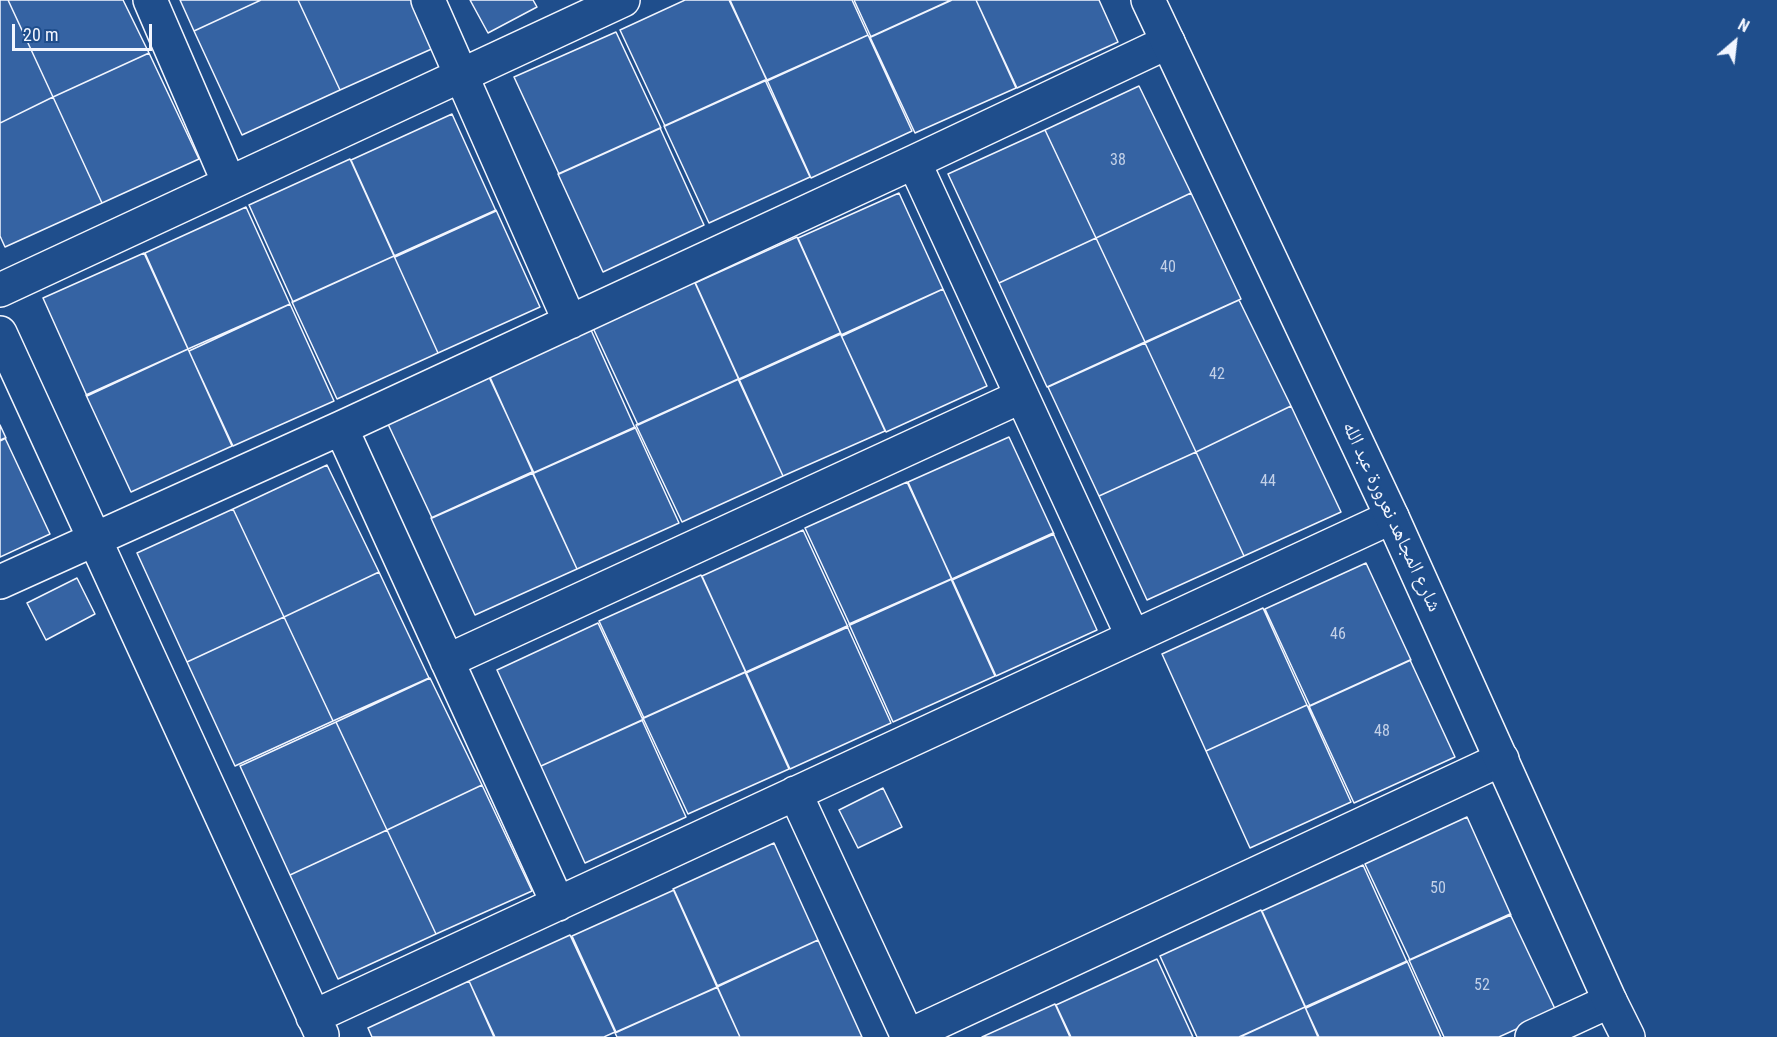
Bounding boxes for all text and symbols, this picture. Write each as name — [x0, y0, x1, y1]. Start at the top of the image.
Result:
scale bar — [15, 12, 154, 50]
north arrow — [1705, 12, 1765, 72]
text: N — [1735, 15, 1752, 36]
text: 20 m — [23, 24, 58, 45]
house number: 38 — [1110, 151, 1126, 171]
house number: 40 — [1160, 258, 1176, 278]
house number: 42 — [1209, 365, 1225, 385]
street label: شارع المجاهد نعرورة عبد الله — [1336, 418, 1446, 616]
house number: 44 — [1260, 472, 1276, 492]
house number: 46 — [1330, 625, 1346, 645]
house number: 48 — [1374, 722, 1390, 742]
house number: 50 — [1430, 879, 1446, 899]
house number: 52 — [1474, 976, 1490, 996]

